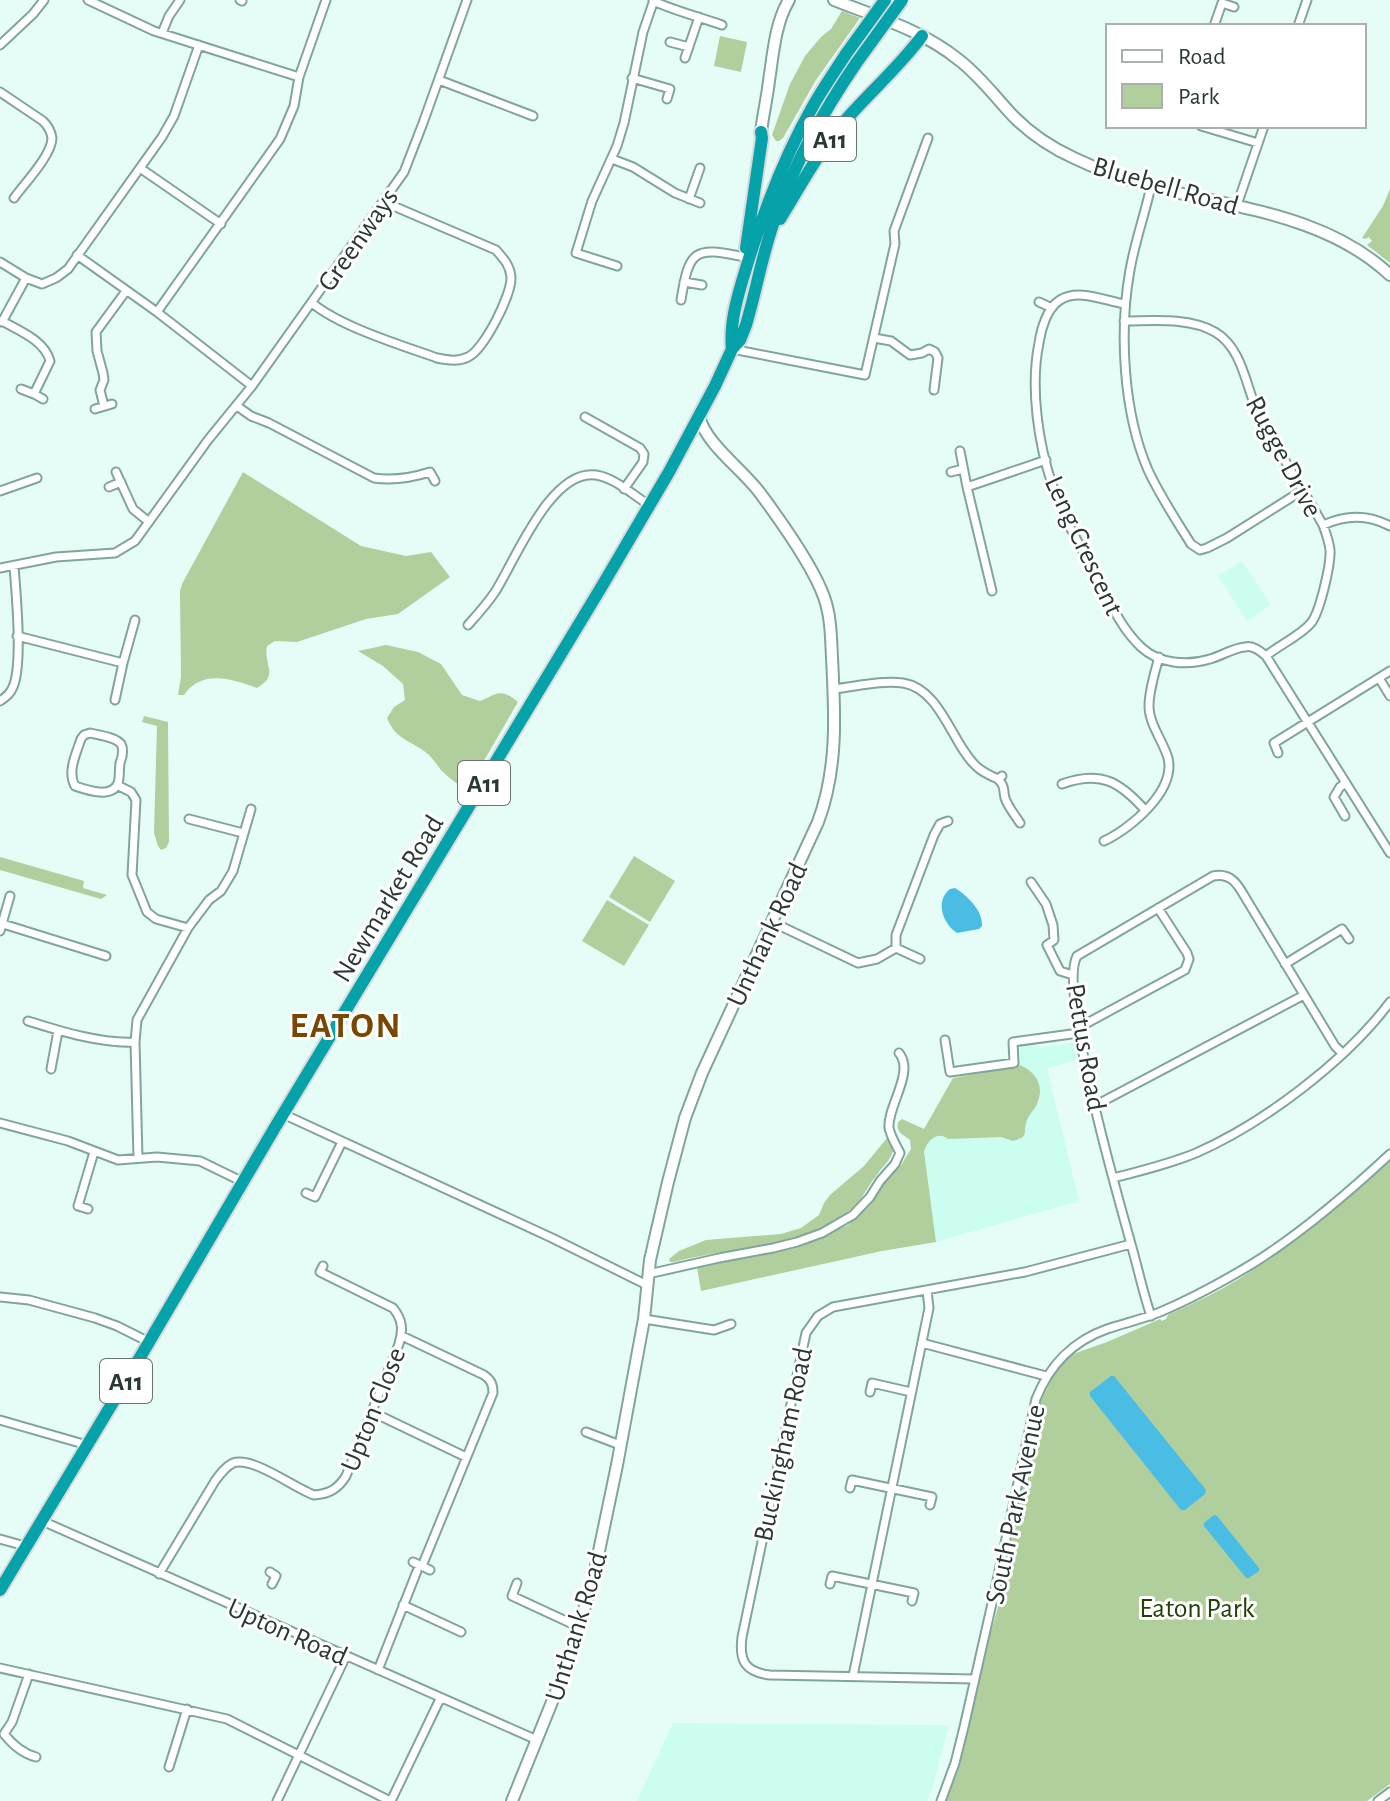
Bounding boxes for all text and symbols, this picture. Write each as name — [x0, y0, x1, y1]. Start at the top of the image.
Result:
legend — [1106, 24, 1366, 128]
text: Road — [1178, 45, 1226, 69]
text: Park — [1178, 85, 1219, 109]
road number: A11 — [804, 117, 856, 161]
street label: Bluebell Road — [1089, 153, 1242, 221]
street label: Greenways — [313, 184, 404, 297]
street label: Rugge Drive — [1240, 392, 1327, 522]
street label: Leng Crescent — [1039, 472, 1128, 620]
road number: A11 — [458, 761, 510, 805]
street label: Newmarket Road — [328, 811, 449, 987]
street label: Unthank Road — [722, 859, 813, 1011]
street label: Pettus Road — [1060, 981, 1110, 1113]
district label: EATON — [289, 1008, 403, 1044]
street label: Upton Close — [336, 1344, 411, 1476]
street label: Buckingham Road — [750, 1345, 818, 1544]
road number: A11 — [100, 1359, 152, 1403]
street label: South Park Avenue — [981, 1402, 1051, 1607]
street label: Unthank Road — [541, 1548, 613, 1705]
street label: Upton Road — [223, 1594, 351, 1672]
park label: Eaton Park — [1139, 1595, 1255, 1623]

